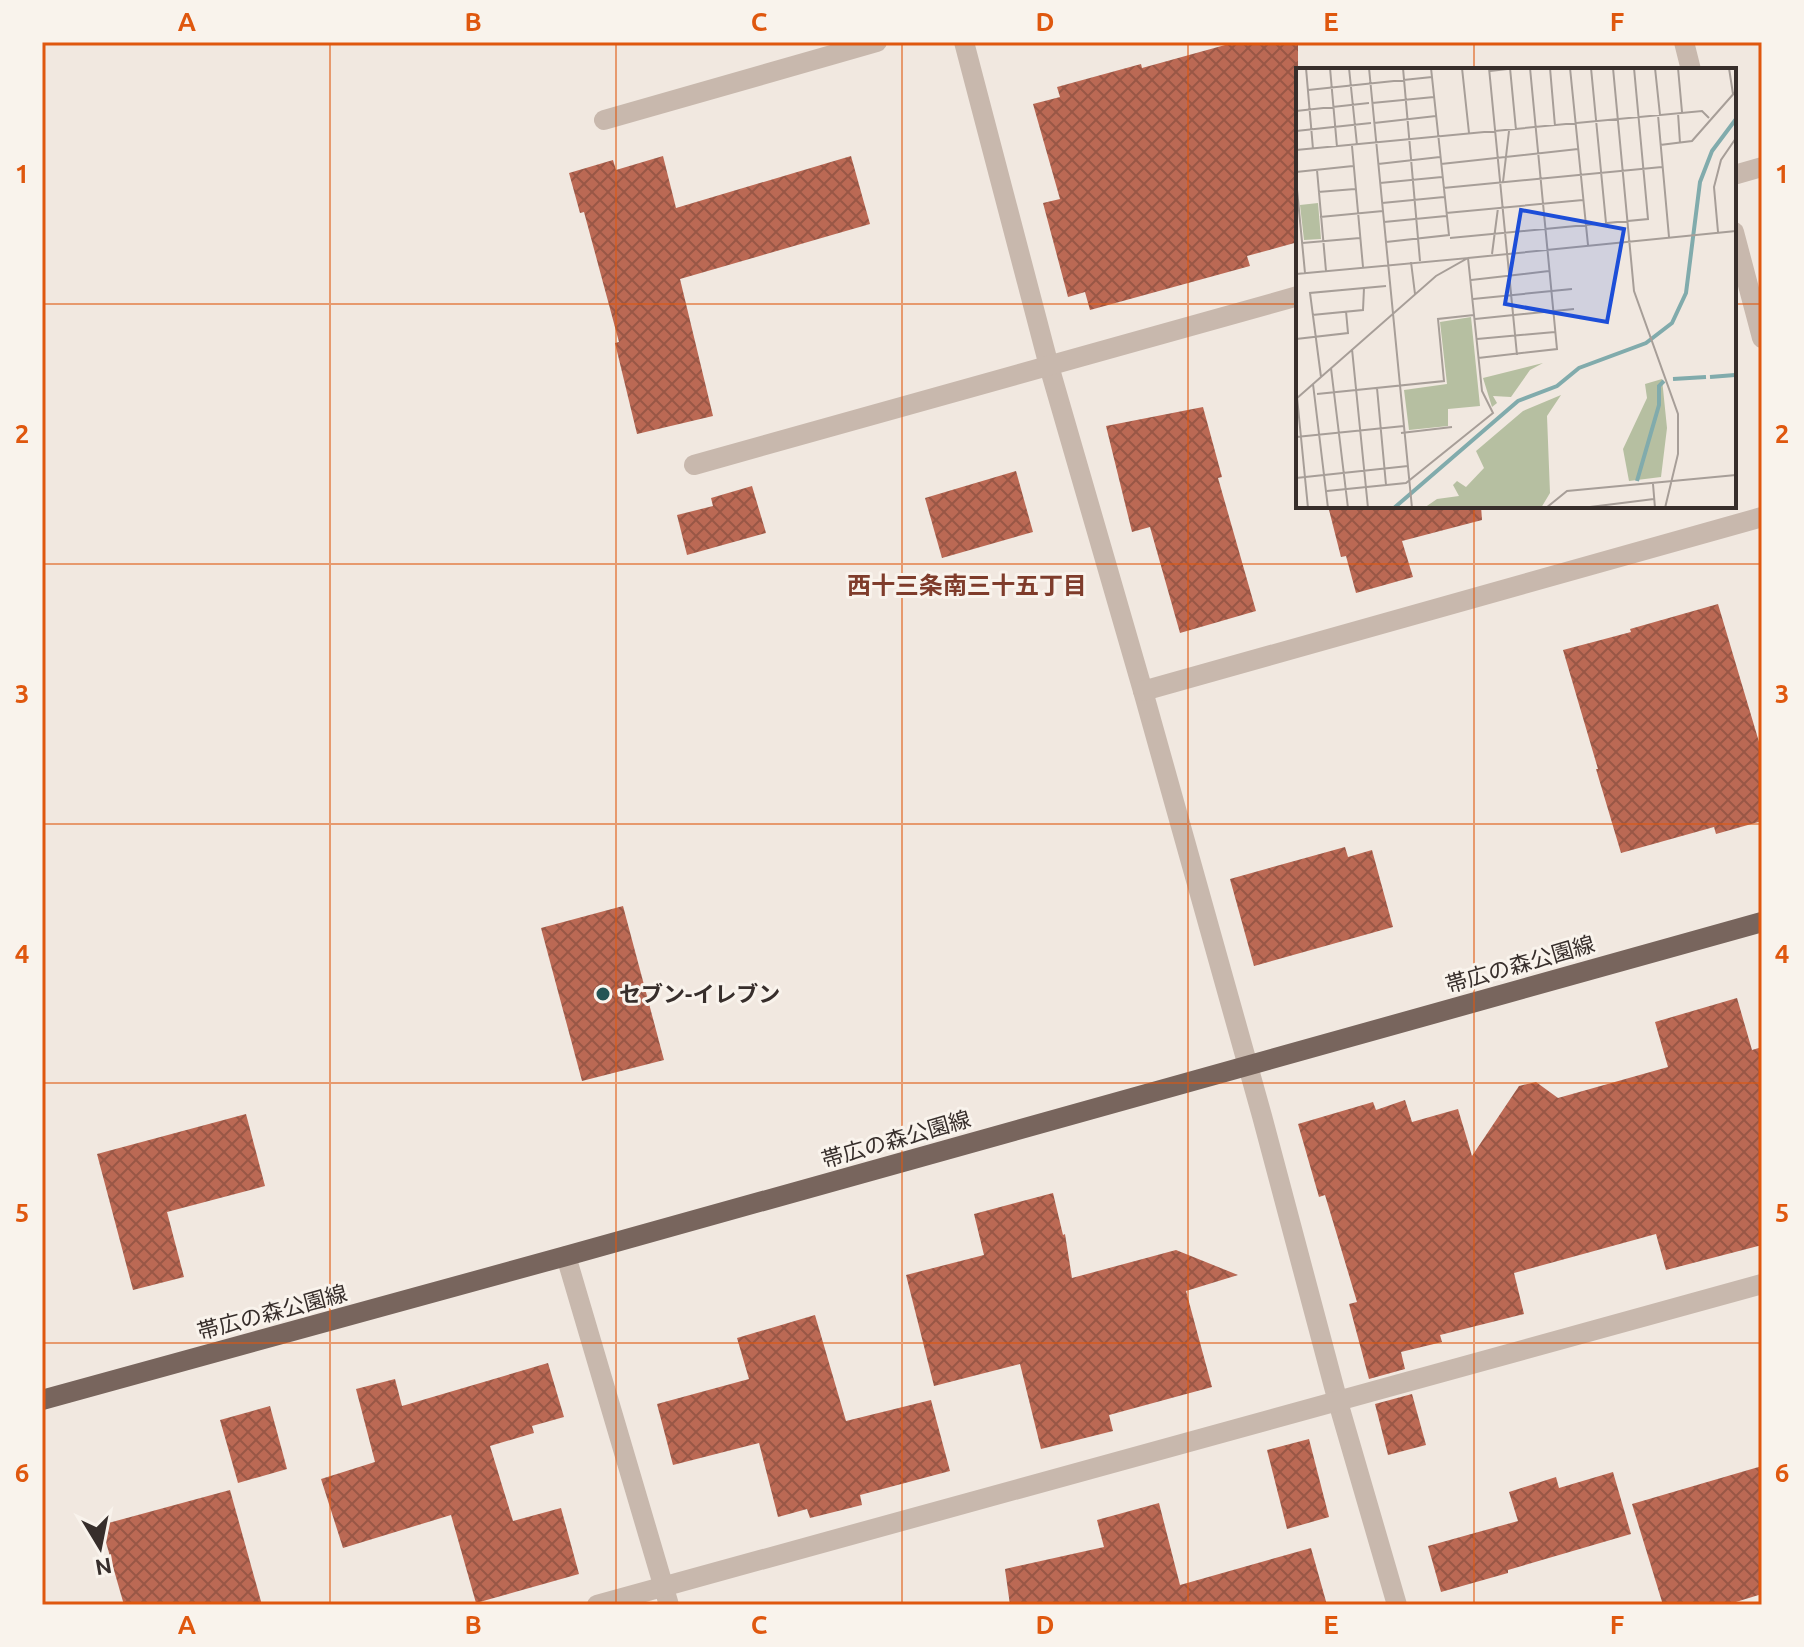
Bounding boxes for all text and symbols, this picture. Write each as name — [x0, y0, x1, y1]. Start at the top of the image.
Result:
text: A — [178, 7, 197, 36]
text: B — [464, 7, 482, 36]
text: C — [751, 7, 768, 36]
text: D — [1036, 7, 1054, 36]
text: E — [1323, 7, 1339, 36]
text: F — [1610, 7, 1624, 36]
inset map — [1296, 68, 1736, 508]
text: 1 — [15, 159, 29, 188]
text: 1 — [1775, 159, 1789, 188]
text: 2 — [15, 419, 29, 448]
text: 2 — [1775, 419, 1789, 448]
district label: 西十三条南三十五丁目 — [847, 572, 1087, 599]
text: 3 — [15, 679, 29, 708]
text: 3 — [1775, 679, 1789, 708]
street label: 帯広の森公園線 — [1442, 930, 1597, 997]
text: 4 — [15, 939, 29, 968]
text: 4 — [1775, 939, 1789, 968]
place label: セブン-イレブン — [619, 981, 780, 1006]
marker: セブン-イレブン — [594, 985, 612, 1003]
street label: 帯広の森公園線 — [818, 1105, 973, 1172]
text: 5 — [15, 1198, 29, 1227]
text: 5 — [1775, 1198, 1789, 1227]
street label: 帯広の森公園線 — [194, 1280, 349, 1344]
text: 6 — [15, 1458, 29, 1487]
text: 6 — [1775, 1458, 1789, 1487]
north arrow — [60, 1507, 140, 1587]
text: N — [93, 1553, 114, 1581]
text: A — [178, 1610, 197, 1639]
text: B — [464, 1610, 482, 1639]
text: C — [751, 1610, 768, 1639]
text: D — [1036, 1610, 1054, 1639]
text: E — [1323, 1610, 1339, 1639]
text: F — [1610, 1610, 1624, 1639]

